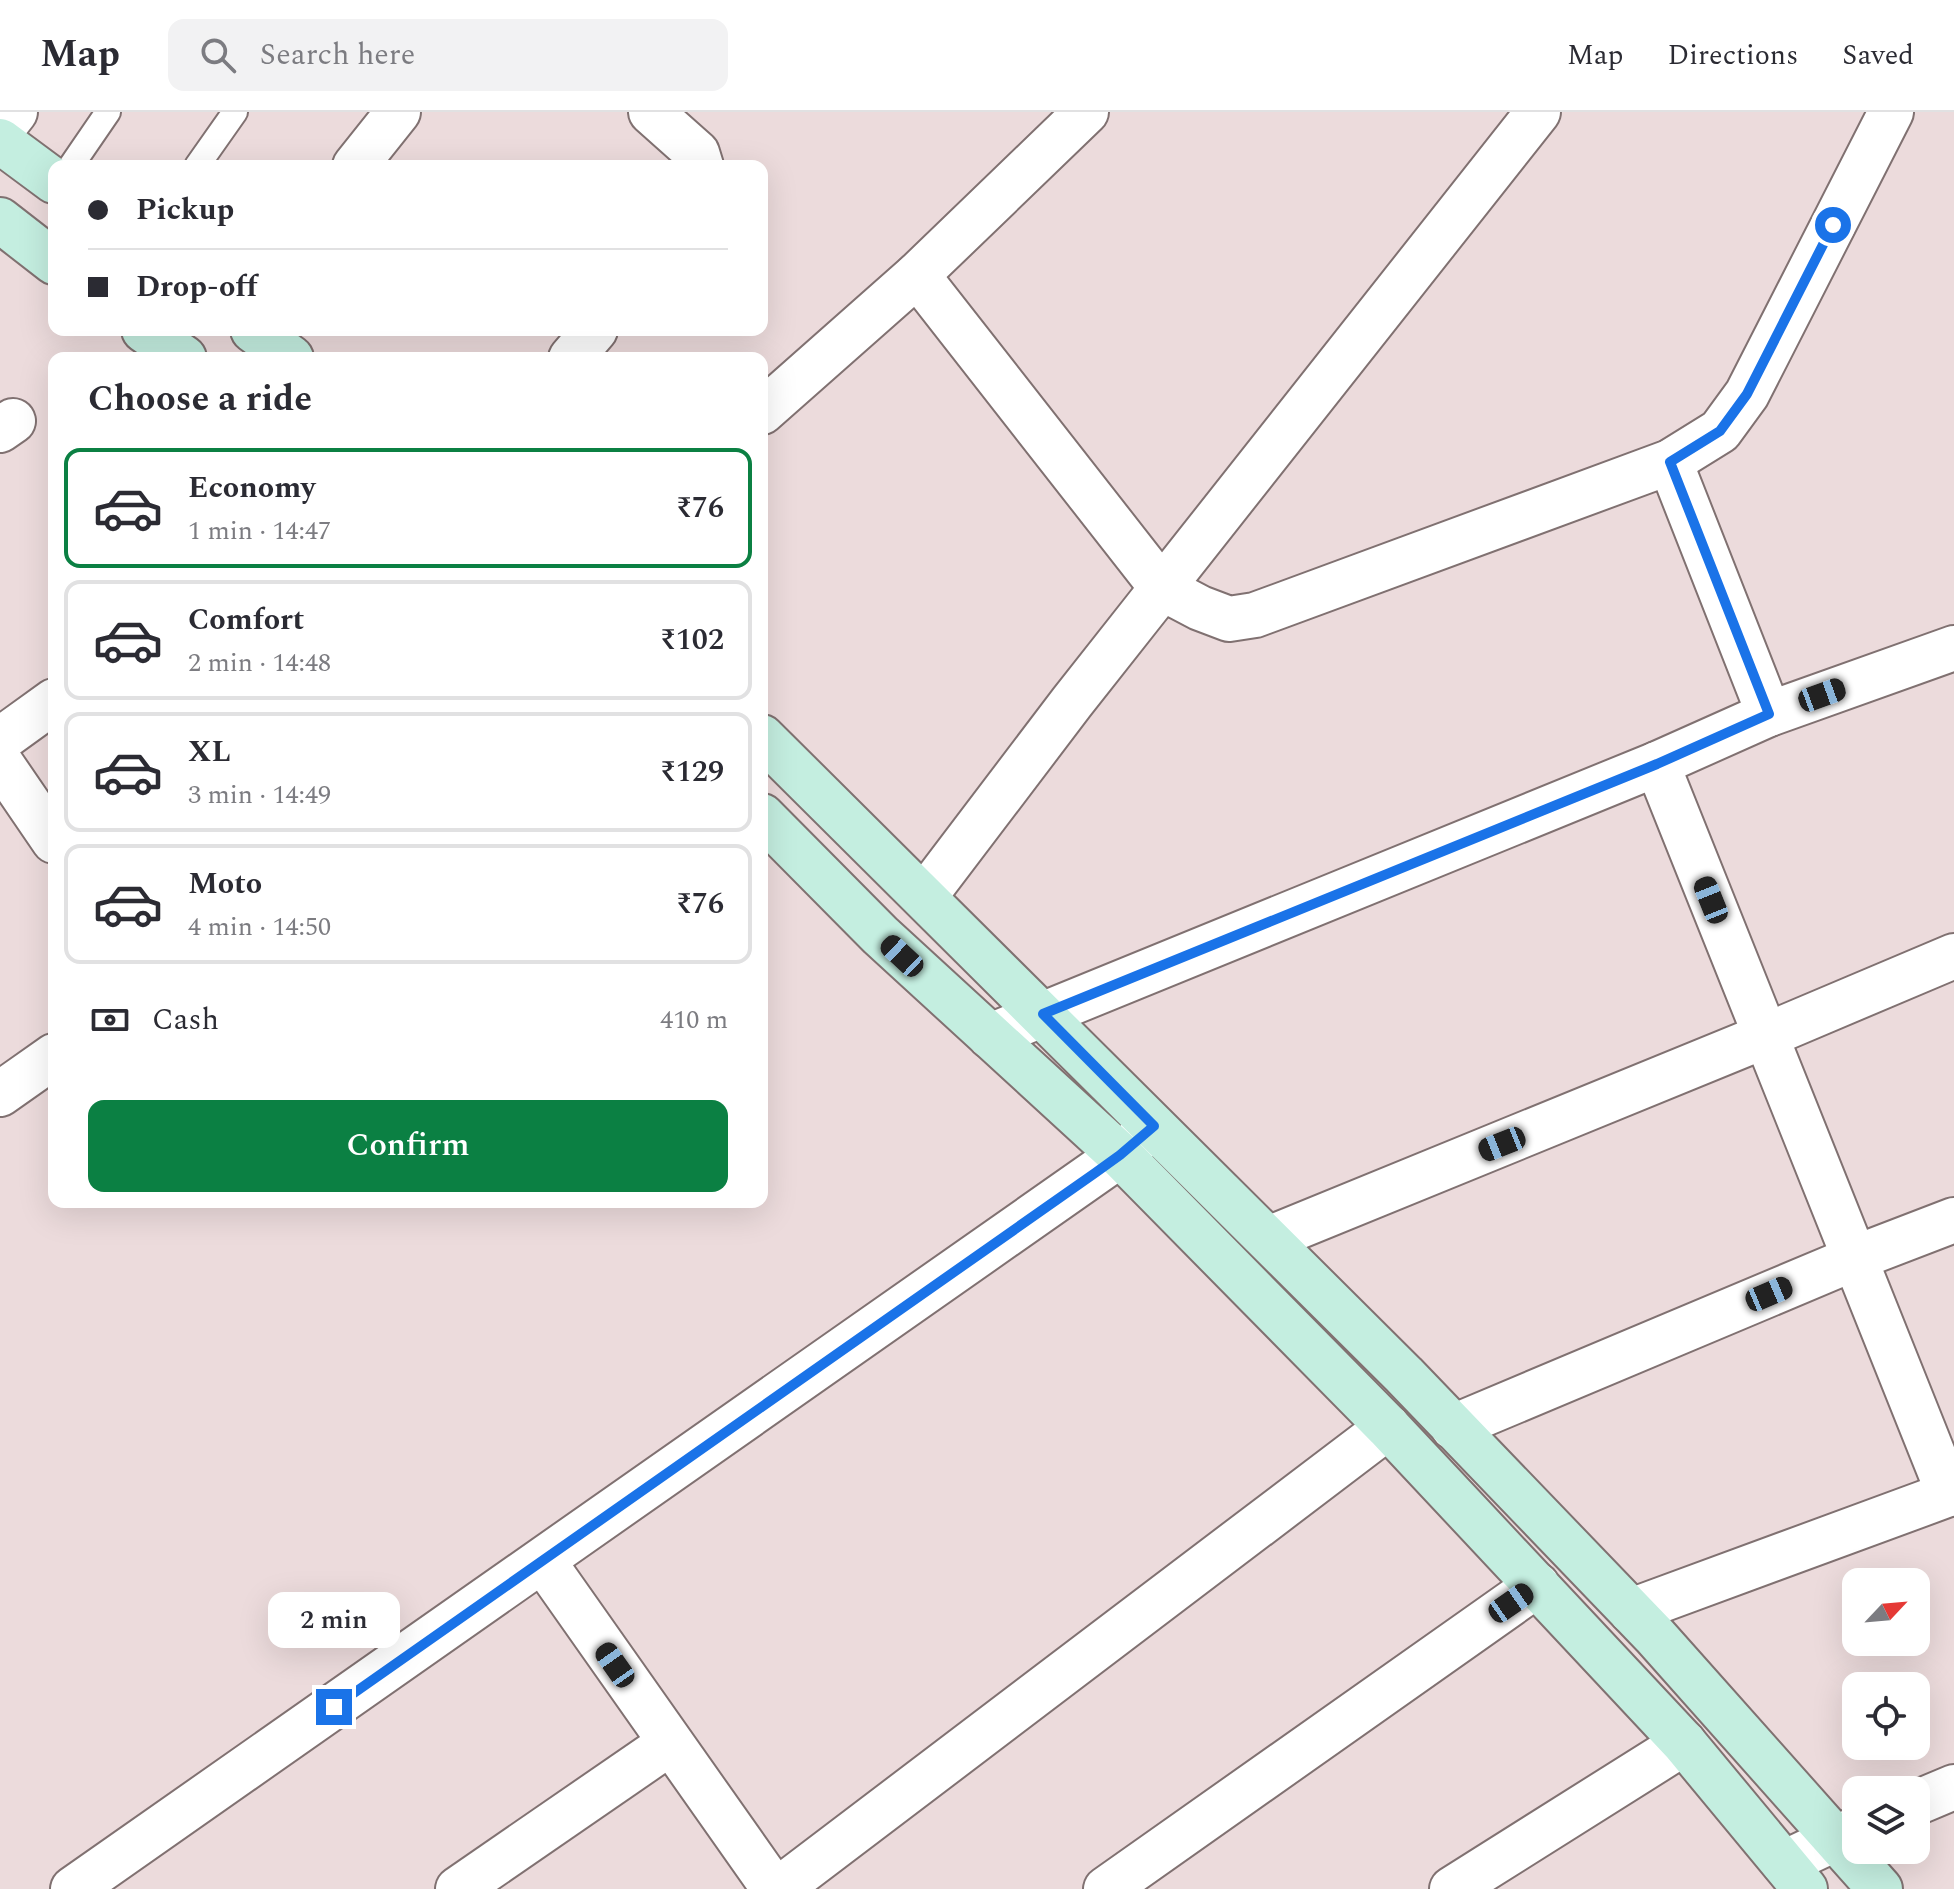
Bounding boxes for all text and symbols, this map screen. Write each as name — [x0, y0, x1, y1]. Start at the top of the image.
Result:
search box — [168, 19, 728, 91]
text: Map — [40, 26, 120, 84]
text: Search here — [260, 32, 415, 78]
icon: search — [196, 33, 240, 77]
text: Map — [1567, 34, 1624, 77]
text: Directions — [1668, 34, 1798, 77]
text: Saved — [1842, 34, 1914, 77]
text: Pickup — [136, 187, 234, 233]
route start — [1815, 207, 1851, 243]
text: Drop-off — [136, 264, 257, 310]
text: Choose a ride — [88, 372, 312, 427]
text: Economy — [188, 465, 315, 511]
icon: car — [92, 472, 164, 544]
text: ₹76 — [676, 485, 724, 531]
text: 1 min · 14:47 — [188, 511, 331, 551]
text: Comfort — [188, 597, 304, 643]
icon: car — [92, 604, 164, 676]
text: ₹102 — [660, 617, 724, 663]
text: 2 min · 14:48 — [188, 643, 331, 683]
car — [1795, 676, 1849, 714]
text: XL — [188, 729, 231, 775]
icon: car — [92, 736, 164, 808]
text: ₹129 — [660, 749, 724, 795]
text: 3 min · 14:49 — [188, 775, 331, 815]
text: Moto — [188, 861, 262, 907]
icon: car — [92, 868, 164, 940]
car — [1691, 873, 1731, 927]
text: ₹76 — [676, 881, 724, 927]
text: 4 min · 14:50 — [188, 907, 331, 947]
car — [876, 931, 928, 981]
text: Cash — [152, 997, 219, 1043]
icon: cash — [88, 998, 132, 1042]
text: 410 m — [660, 1000, 728, 1040]
button: Confirm — [88, 1100, 728, 1192]
car — [1475, 1124, 1529, 1164]
car — [1742, 1274, 1796, 1314]
north arrow — [1842, 1568, 1930, 1656]
map controls — [1842, 1568, 1930, 1864]
car — [1484, 1579, 1538, 1627]
callout: 2 min — [268, 1591, 400, 1647]
text: 2 min — [300, 1600, 368, 1640]
car — [591, 1638, 639, 1692]
button: locate — [1842, 1672, 1930, 1760]
route end — [316, 1689, 352, 1725]
button: layers — [1842, 1776, 1930, 1864]

